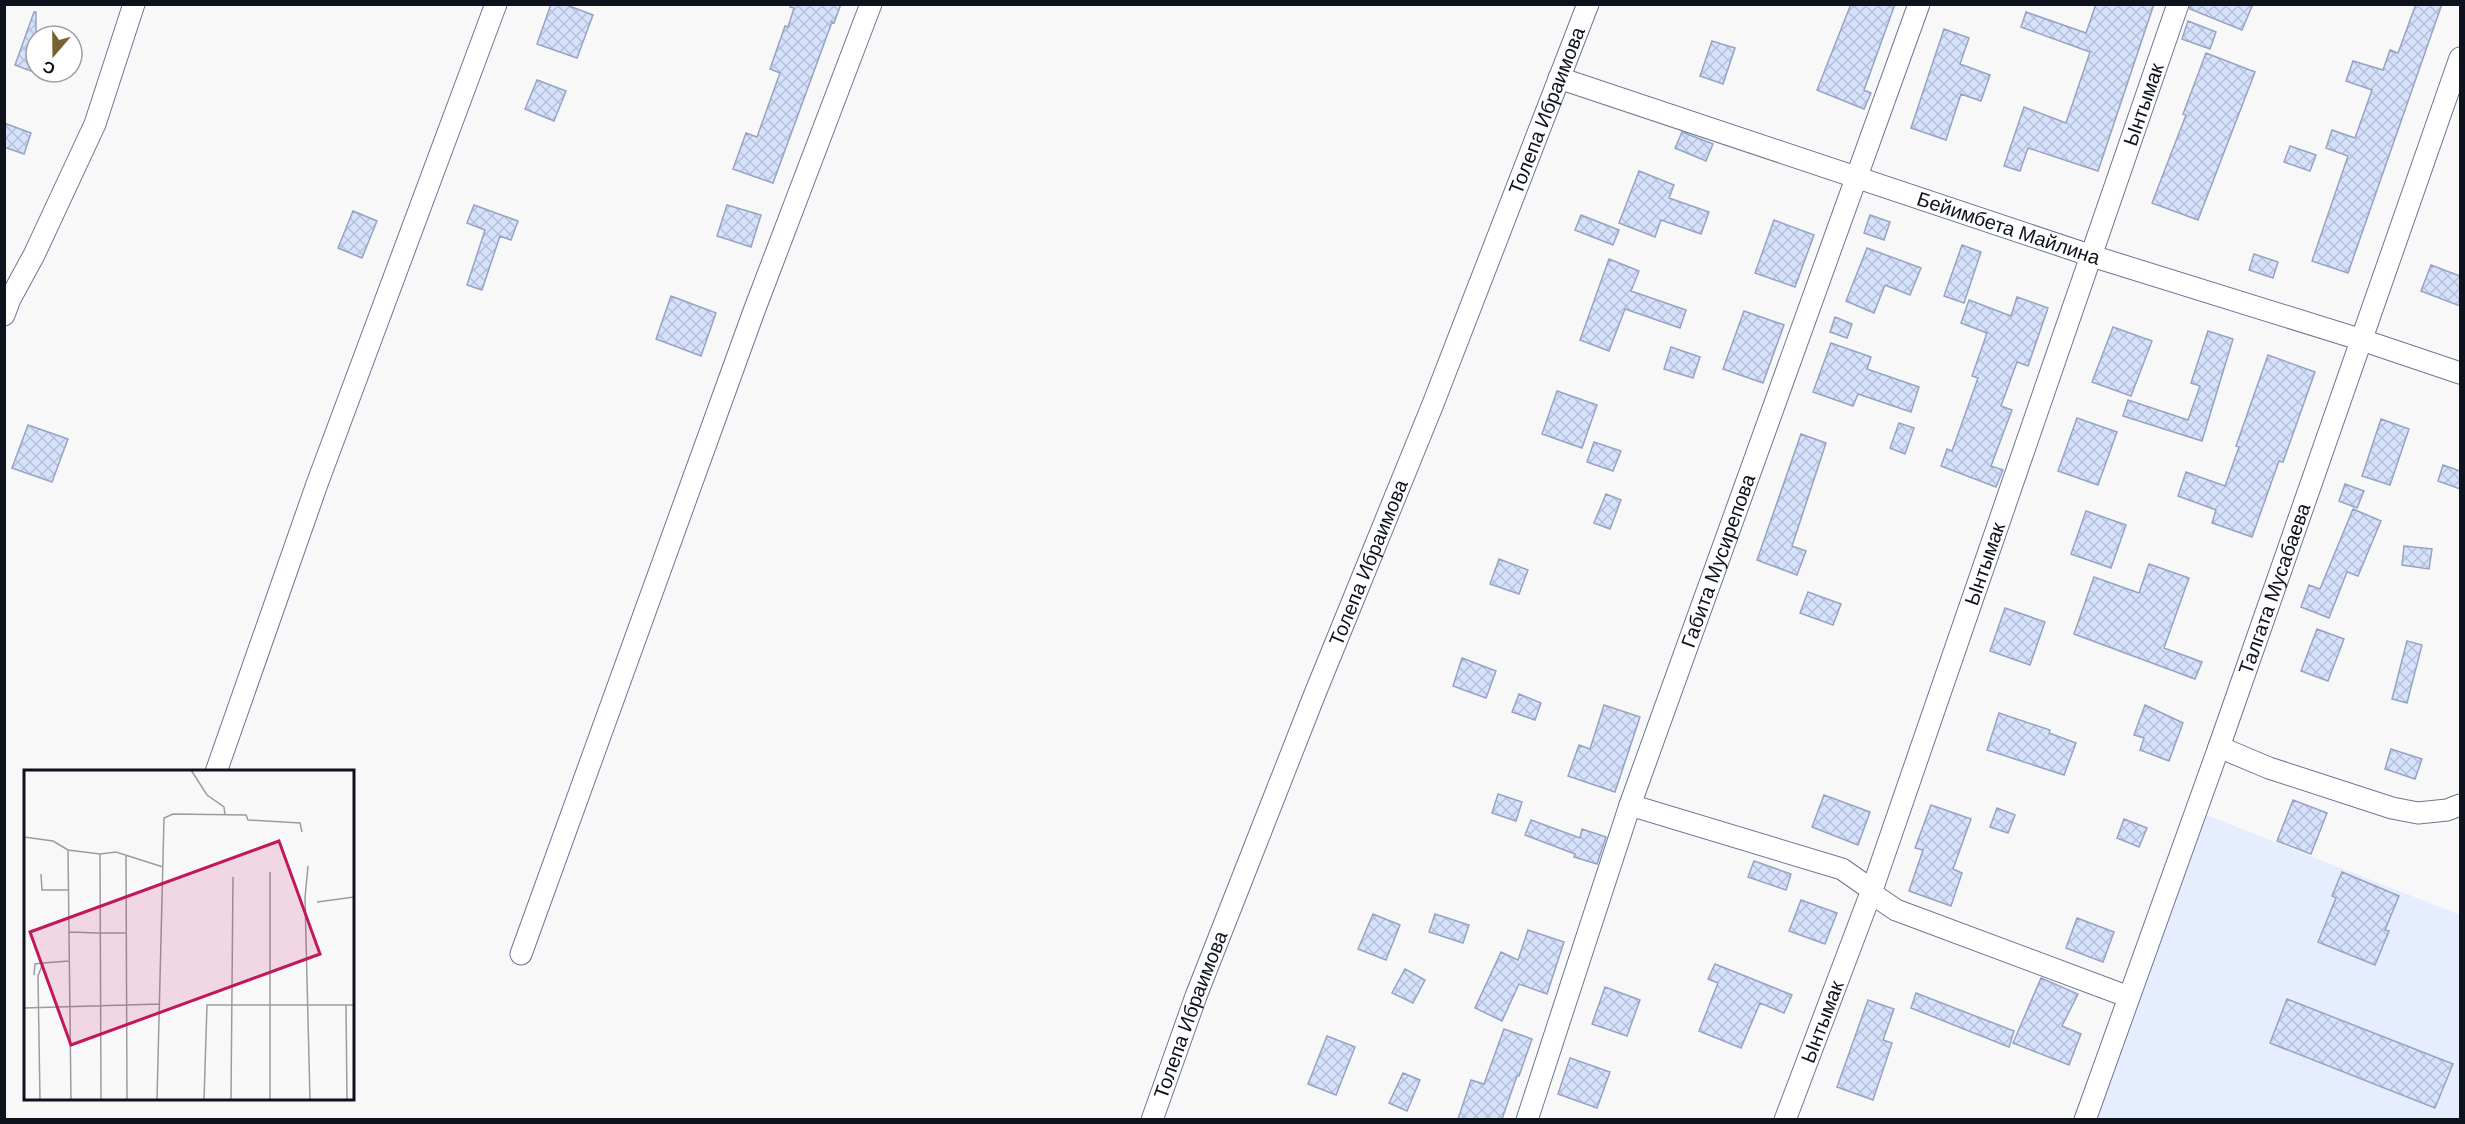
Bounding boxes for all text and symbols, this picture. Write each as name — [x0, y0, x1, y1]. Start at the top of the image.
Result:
street label: Толепа Ибраимова — [1503, 22, 1591, 198]
north arrow — [24, 24, 84, 84]
text: С — [40, 56, 58, 79]
street label: Ынтымак — [2117, 59, 2170, 149]
street label: Бейимбета Майлина — [1914, 185, 2104, 271]
street label: Габита Мусирепова — [1675, 470, 1762, 651]
street label: Толепа Ибраимова — [1323, 475, 1414, 650]
street label: Талгата Мусабаева — [2232, 499, 2317, 678]
street label: Ынтымак — [1958, 519, 2011, 609]
inset map — [24, 770, 354, 1100]
street label: Толепа Ибраимова — [1148, 926, 1234, 1102]
street label: Ынтымак — [1795, 977, 1850, 1067]

